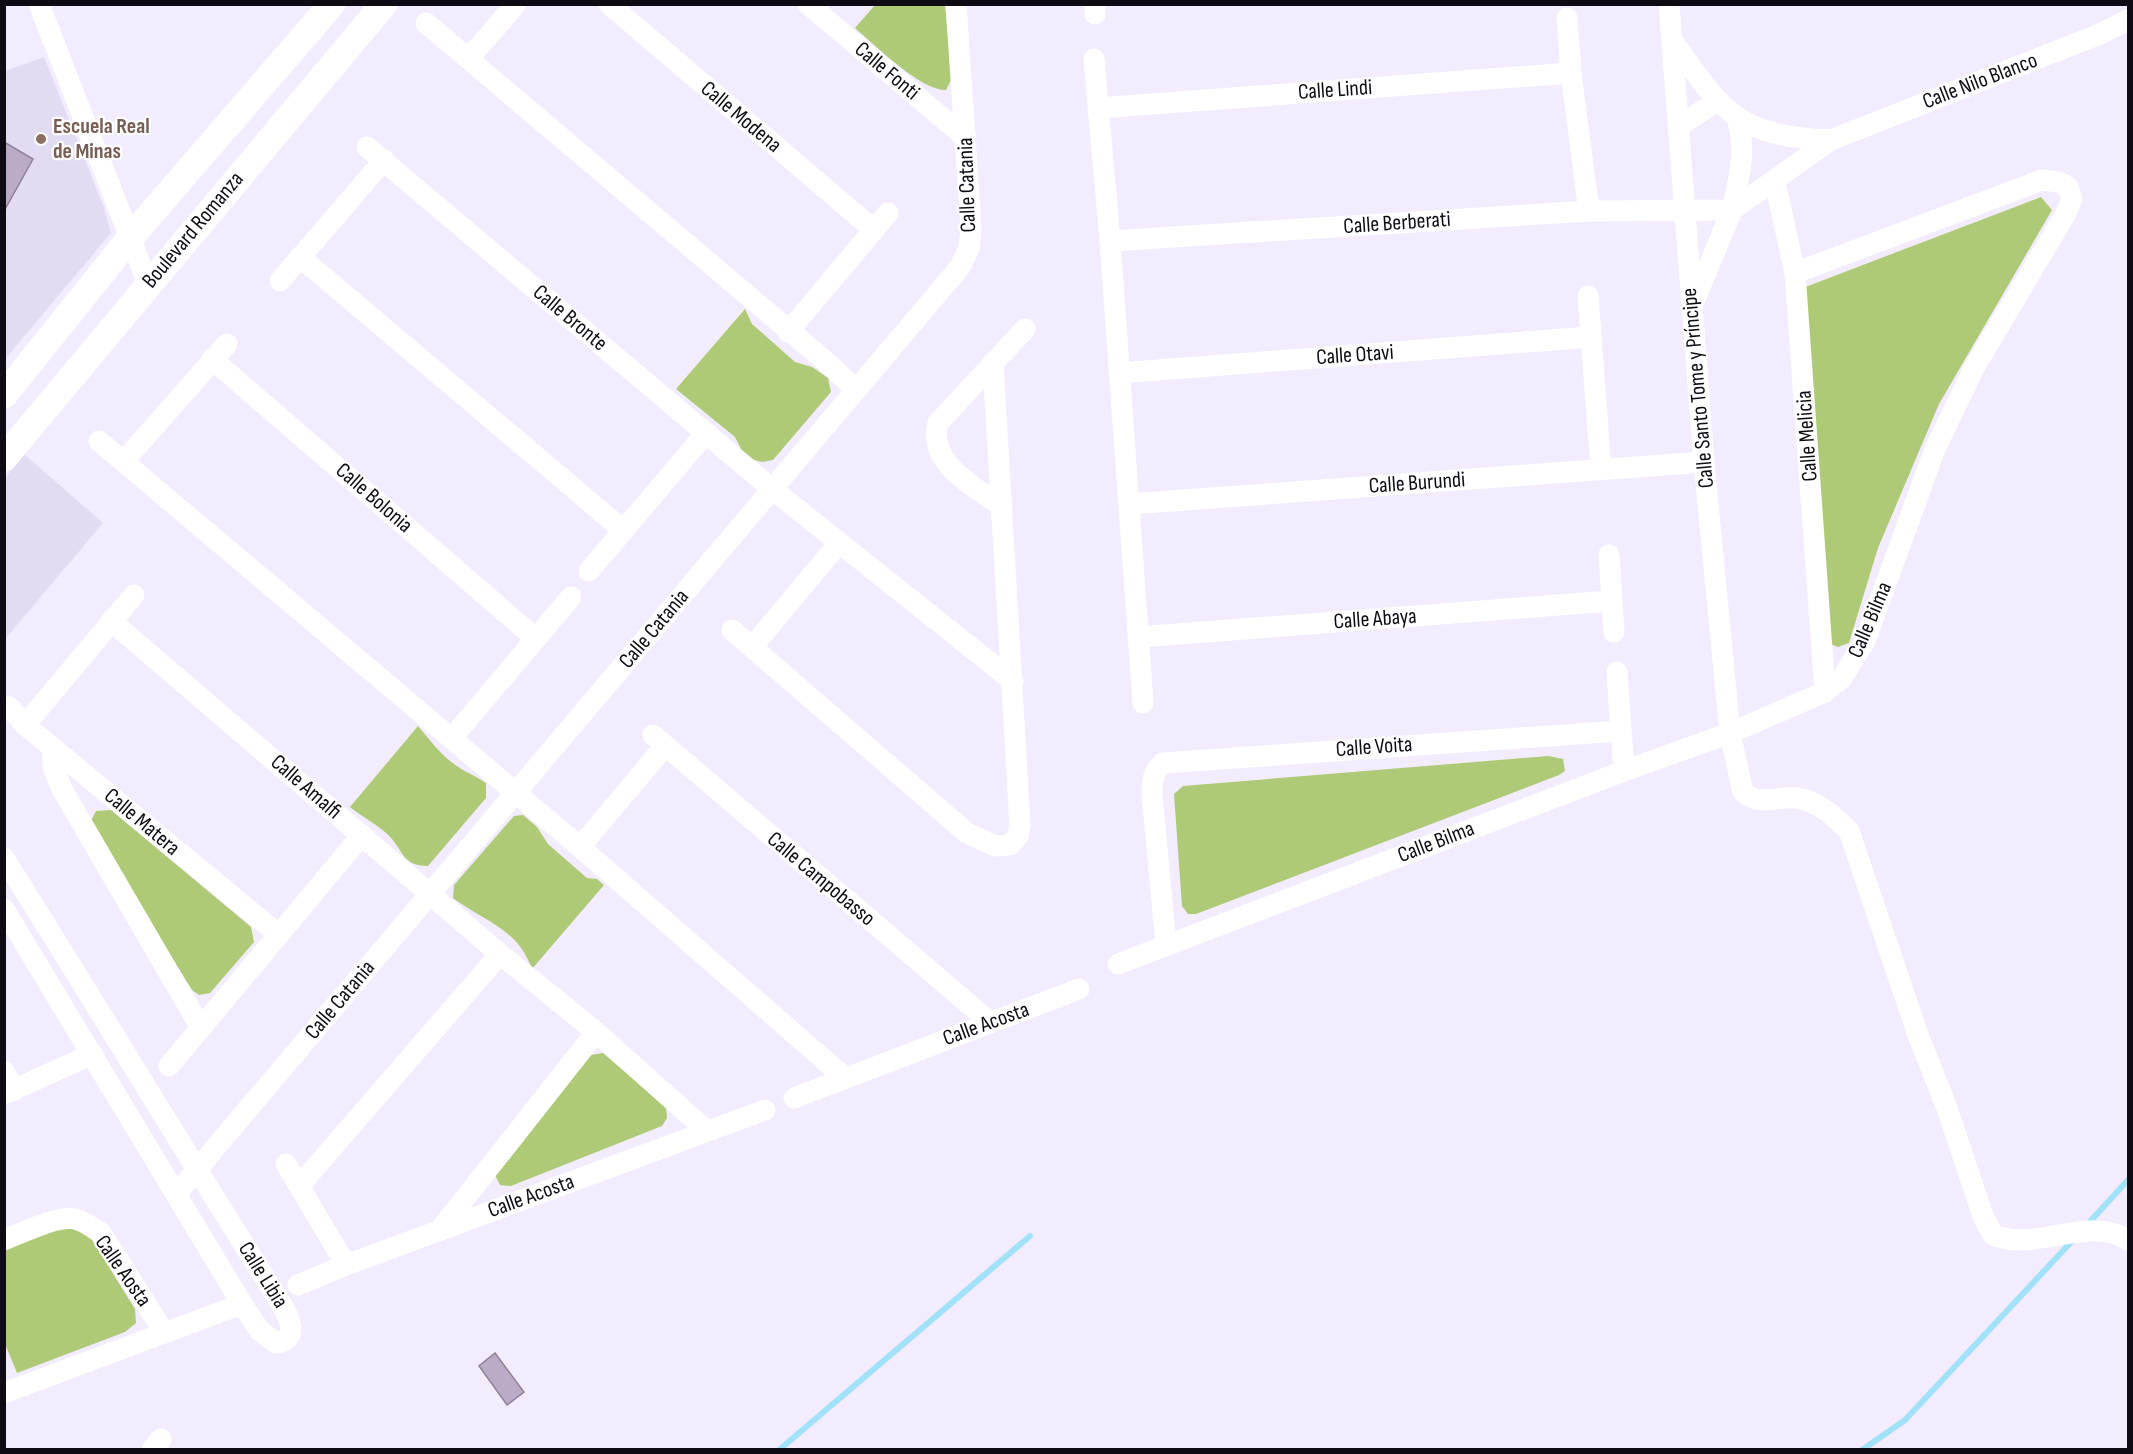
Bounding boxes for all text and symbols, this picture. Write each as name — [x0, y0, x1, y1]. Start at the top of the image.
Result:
street label: Calle Fonti — [849, 36, 925, 106]
street label: Calle Nilo Blanco — [1919, 47, 2041, 115]
street label: Calle Lindi — [1297, 74, 1373, 106]
street label: Calle Modena — [695, 75, 787, 159]
place label: Escuela Real de Minas — [53, 113, 150, 165]
marker: Escuela Real de Minas — [34, 132, 48, 146]
street label: Calle Catania — [952, 137, 982, 233]
street label: Boulevard Romanza — [137, 166, 249, 294]
street label: Calle Berberati — [1342, 206, 1452, 240]
street label: Calle Bronte — [527, 279, 613, 357]
street label: Calle Santo Tome y Príncipe — [1676, 287, 1720, 489]
street label: Calle Otavi — [1315, 339, 1395, 371]
street label: Calle Melicia — [1790, 390, 1824, 482]
street label: Calle Bolonia — [330, 457, 418, 539]
street label: Calle Burundi — [1368, 466, 1466, 500]
street label: Calle Bilma — [1842, 578, 1898, 662]
street label: Calle Catania — [613, 584, 695, 674]
street label: Calle Abaya — [1333, 603, 1417, 635]
street label: Calle Voita — [1335, 731, 1413, 763]
street label: Calle Amalfi — [265, 749, 347, 825]
street label: Calle Matera — [99, 783, 185, 861]
street label: Calle Bilma — [1394, 815, 1478, 869]
street label: Calle Campobasso — [762, 826, 880, 932]
street label: Calle Catania — [299, 955, 381, 1045]
street label: Calle Acosta — [939, 996, 1033, 1052]
street label: Calle Acosta — [484, 1168, 578, 1224]
street label: Calle Aosta — [89, 1230, 157, 1312]
street label: Calle Libia — [232, 1237, 294, 1313]

